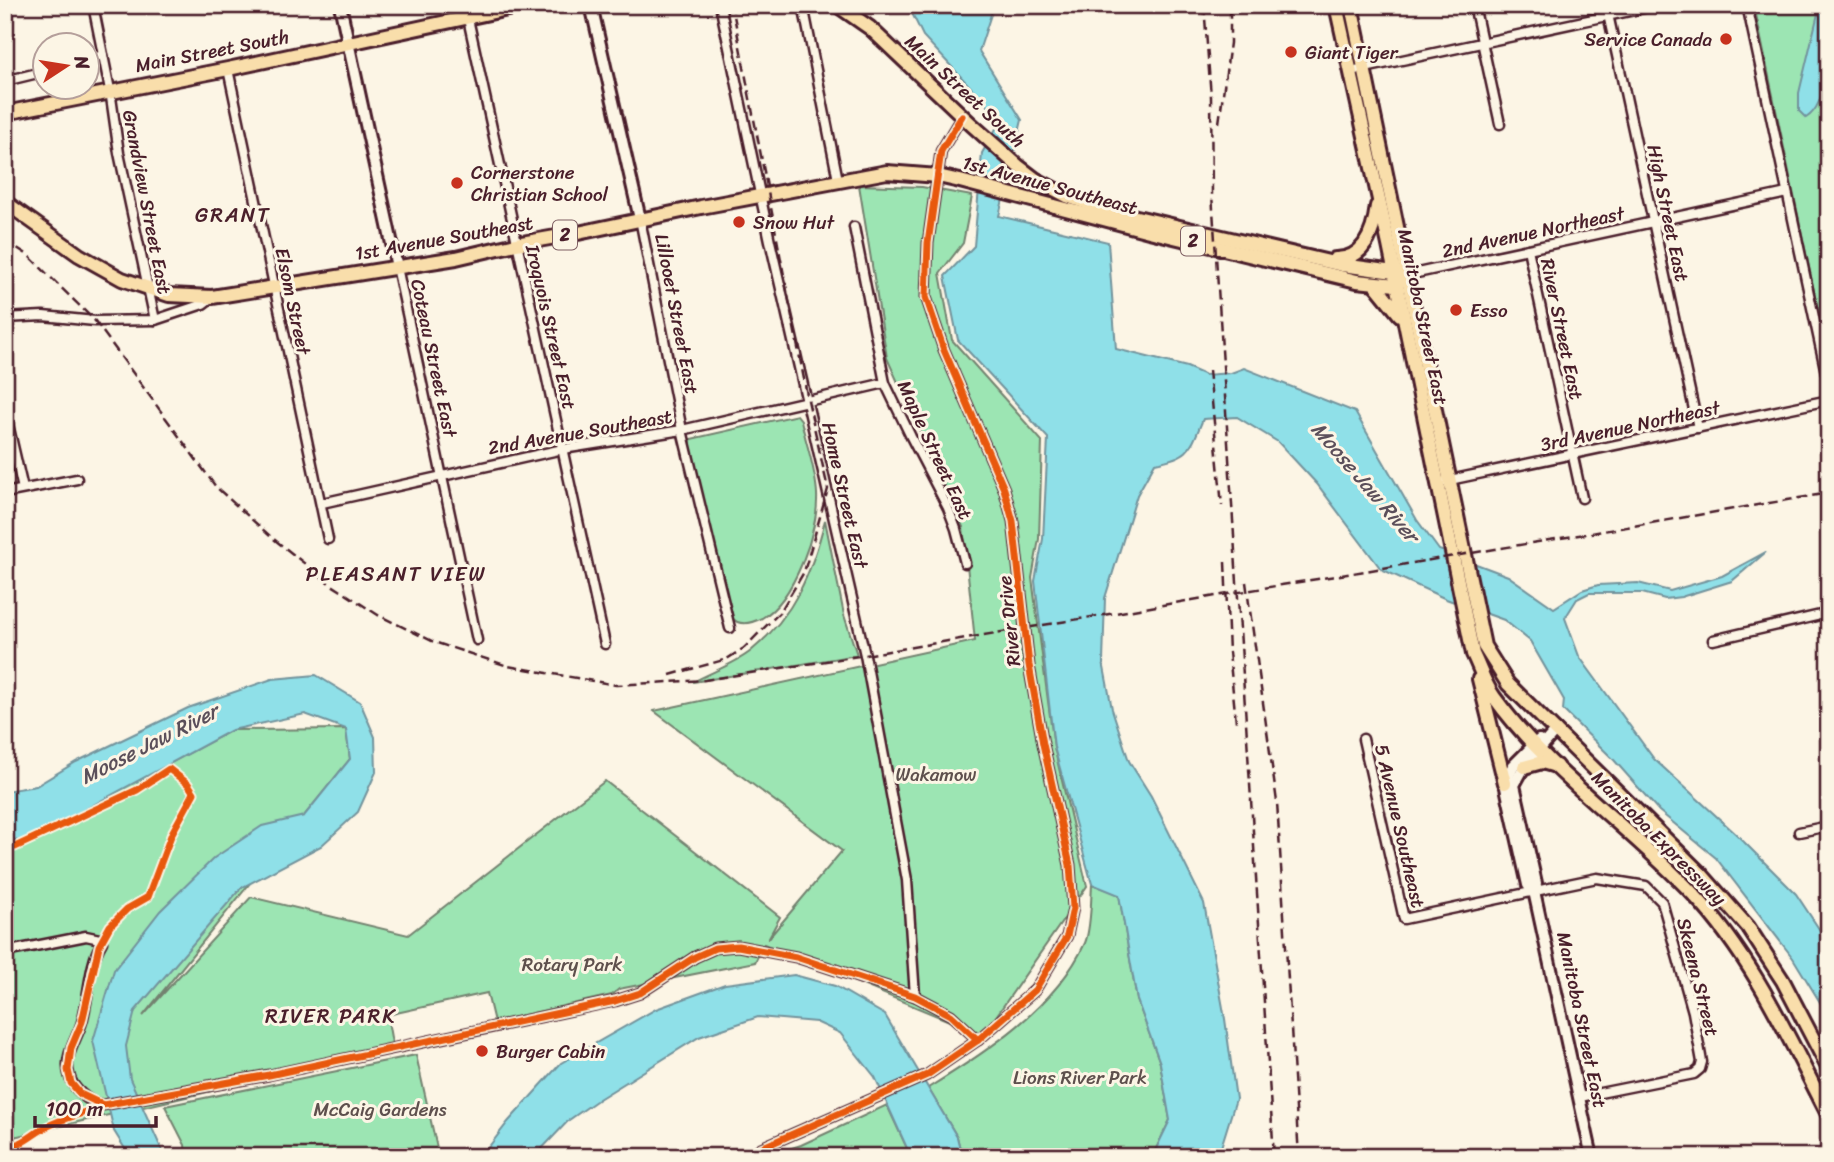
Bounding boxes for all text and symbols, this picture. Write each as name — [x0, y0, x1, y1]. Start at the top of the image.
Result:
street label: Main Street South — [132, 20, 292, 82]
place label: Service Canada — [1584, 23, 1712, 56]
street label: Main Street South — [897, 26, 1033, 156]
marker: Service Canada — [1718, 31, 1734, 47]
north arrow — [32, 32, 102, 102]
place label: Giant Tiger — [1305, 36, 1399, 69]
marker: Giant Tiger — [1283, 44, 1299, 60]
text: N — [64, 52, 100, 73]
street label: Grandview Street East — [113, 107, 181, 297]
street label: High Street East — [1637, 141, 1699, 285]
street label: 1st Avenue Southeast — [959, 146, 1141, 224]
place label: Cornerstone Christian School — [471, 156, 609, 211]
marker: Cornerstone Christian School — [449, 175, 465, 191]
district label: GRANT — [195, 196, 271, 234]
street label: 2nd Avenue Northeast — [1439, 196, 1629, 267]
street label: 1st Avenue Southeast — [352, 206, 536, 270]
place label: Snow Hut — [753, 206, 836, 239]
marker: Snow Hut — [731, 214, 747, 230]
road number: 2 — [553, 220, 577, 249]
street label: Manitoba Street East — [1388, 226, 1458, 408]
road number: 2 — [1181, 227, 1205, 256]
street label: Lillooet Street East — [645, 231, 709, 397]
street label: Iroquois Street East — [516, 240, 586, 413]
street label: Elsom Street — [266, 245, 321, 359]
street label: River Street East — [1531, 255, 1593, 403]
street label: Coteau Street East — [401, 276, 467, 441]
place label: Esso — [1470, 294, 1508, 327]
marker: Esso — [1448, 302, 1464, 318]
street label: Maple Street East — [888, 375, 982, 525]
street label: 3rd Avenue Northeast — [1537, 391, 1724, 461]
street label: 2nd Avenue Southeast — [485, 400, 675, 464]
water label: Moose Jaw River — [1301, 413, 1432, 555]
street label: Home Street East — [812, 419, 878, 573]
district label: PLEASANT VIEW — [305, 555, 487, 593]
street label: River Drive — [988, 574, 1030, 668]
water label: Moose Jaw River — [73, 691, 229, 795]
street label: 5 Avenue Southeast — [1365, 741, 1435, 911]
park label: Wakamow — [896, 758, 976, 791]
street label: Manitoba Expressway — [1583, 762, 1735, 914]
street label: Skeena Street — [1667, 914, 1729, 1040]
street label: Manitoba Street East — [1547, 929, 1617, 1111]
park label: Rotary Park — [522, 948, 622, 981]
district label: RIVER PARK — [265, 997, 397, 1035]
place label: Burger Cabin — [496, 1035, 605, 1068]
marker: Burger Cabin — [474, 1043, 490, 1059]
park label: Lions River Park — [1013, 1061, 1147, 1094]
scale bar — [35, 1085, 156, 1129]
text: 100 m — [46, 1090, 103, 1128]
park label: McCaig Gardens — [313, 1093, 447, 1126]

